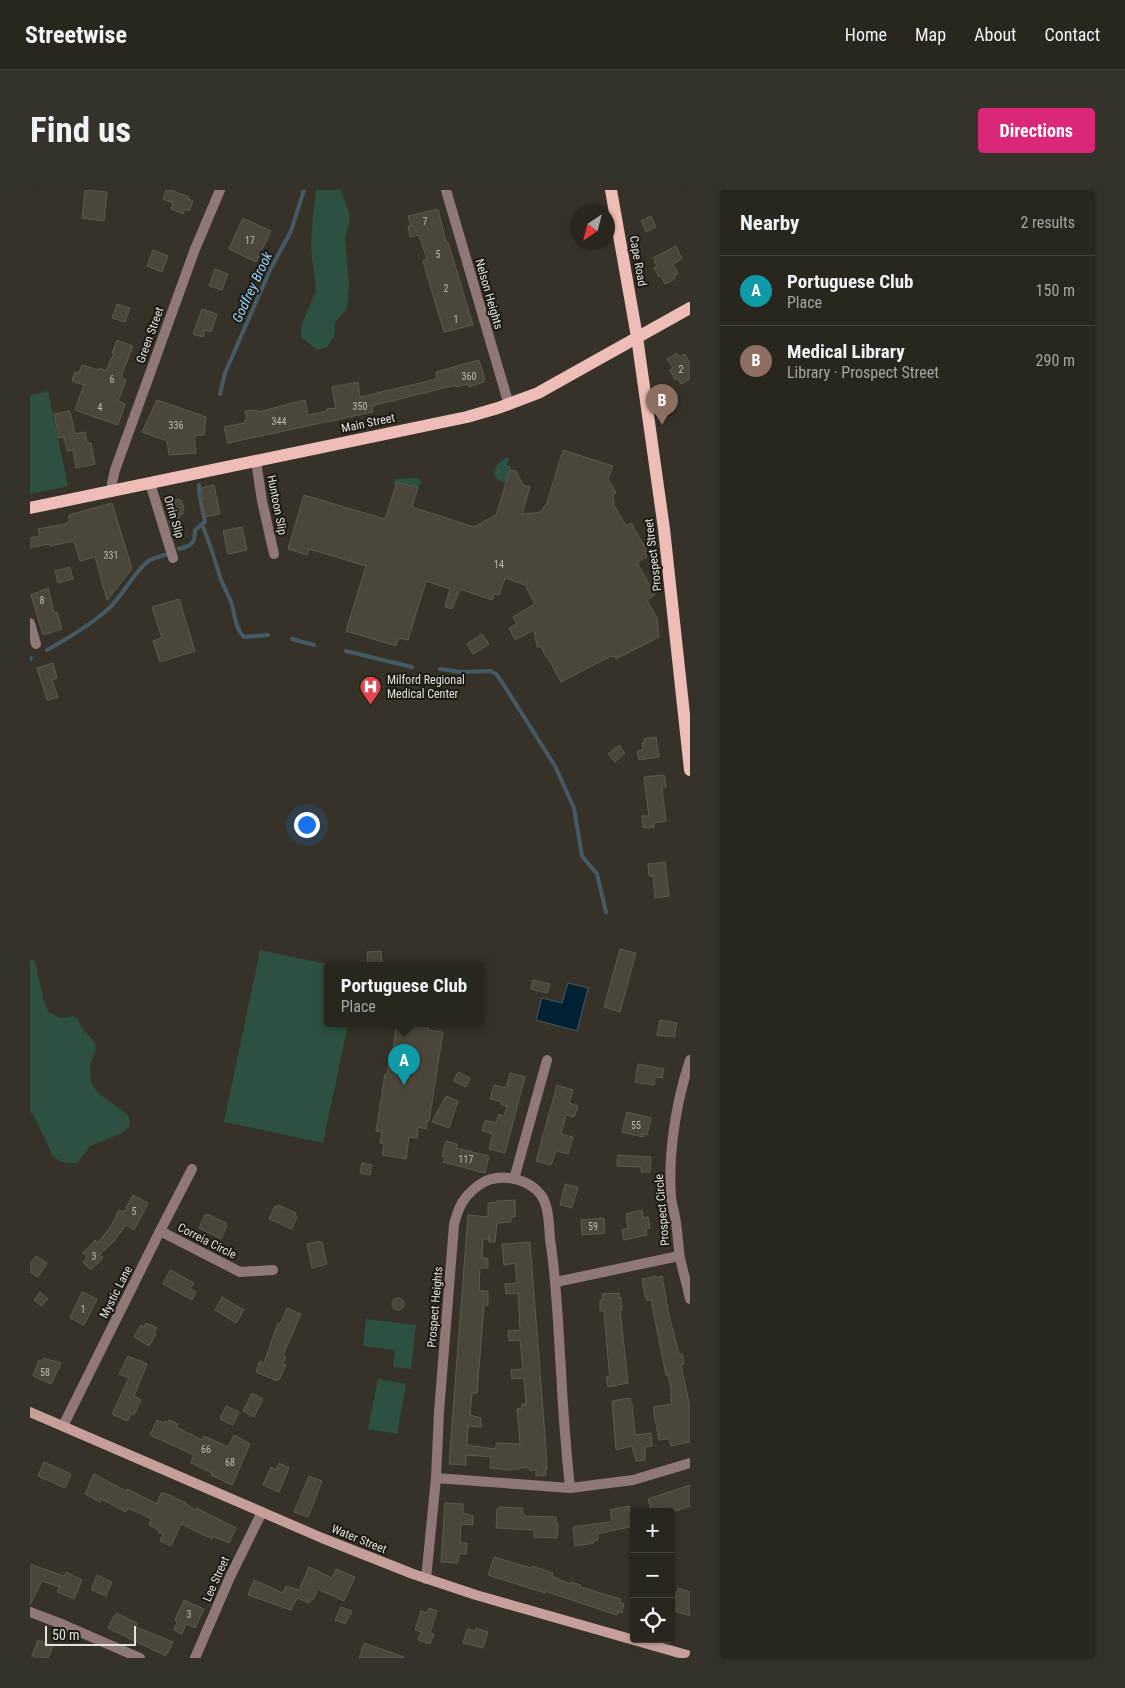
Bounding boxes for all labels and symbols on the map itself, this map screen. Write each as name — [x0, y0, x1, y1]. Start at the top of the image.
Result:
north arrow — [570, 205, 615, 250]
house number: 7 — [423, 216, 428, 227]
house number: 17 — [245, 235, 255, 246]
street label: Cape Road — [627, 235, 649, 287]
water label: Godfrey Brook — [229, 248, 276, 325]
house number: 5 — [436, 249, 441, 260]
street label: Nelson Heights — [472, 257, 506, 331]
house number: 2 — [444, 283, 449, 294]
street label: Green Street — [133, 305, 167, 365]
house number: 1 — [454, 314, 458, 325]
house number: 2 — [679, 364, 684, 375]
house number: 360 — [462, 371, 476, 382]
house number: 6 — [110, 374, 115, 385]
pin: B — [646, 384, 678, 425]
house number: 350 — [353, 401, 367, 412]
house number: 4 — [98, 402, 103, 413]
street label: Main Street — [340, 410, 396, 435]
house number: 344 — [272, 416, 286, 427]
house number: 336 — [169, 420, 183, 431]
street label: Huntoon Slip — [264, 474, 290, 536]
street label: Orrin Slip — [161, 494, 187, 540]
street label: Prospect Street — [642, 517, 664, 592]
house number: 331 — [104, 550, 118, 561]
house number: 14 — [494, 559, 504, 570]
house number: 8 — [40, 595, 45, 606]
place label: Milford Regional Medical Center — [387, 673, 465, 701]
hospital icon: Milford Regional Medical Center — [359, 675, 383, 706]
your location — [294, 812, 320, 838]
pin: A — [388, 1044, 420, 1085]
house number: 55 — [631, 1120, 641, 1131]
house number: 117 — [459, 1154, 473, 1165]
street label: Prospect Circle — [652, 1173, 672, 1247]
house number: 5 — [132, 1206, 137, 1217]
street label: Correia Circle — [175, 1220, 239, 1262]
house number: 59 — [588, 1221, 598, 1232]
house number: 3 — [92, 1251, 97, 1262]
street label: Mystic Lane — [97, 1263, 135, 1321]
street label: Prospect Heights — [424, 1266, 446, 1348]
house number: 1 — [81, 1304, 85, 1315]
house number: 58 — [40, 1367, 50, 1378]
house number: 66 — [201, 1444, 211, 1455]
house number: 68 — [225, 1457, 235, 1468]
street label: Water Street — [329, 1522, 389, 1557]
street label: Lee Street — [200, 1554, 232, 1604]
house number: 3 — [187, 1609, 192, 1620]
scale bar — [45, 1623, 136, 1646]

